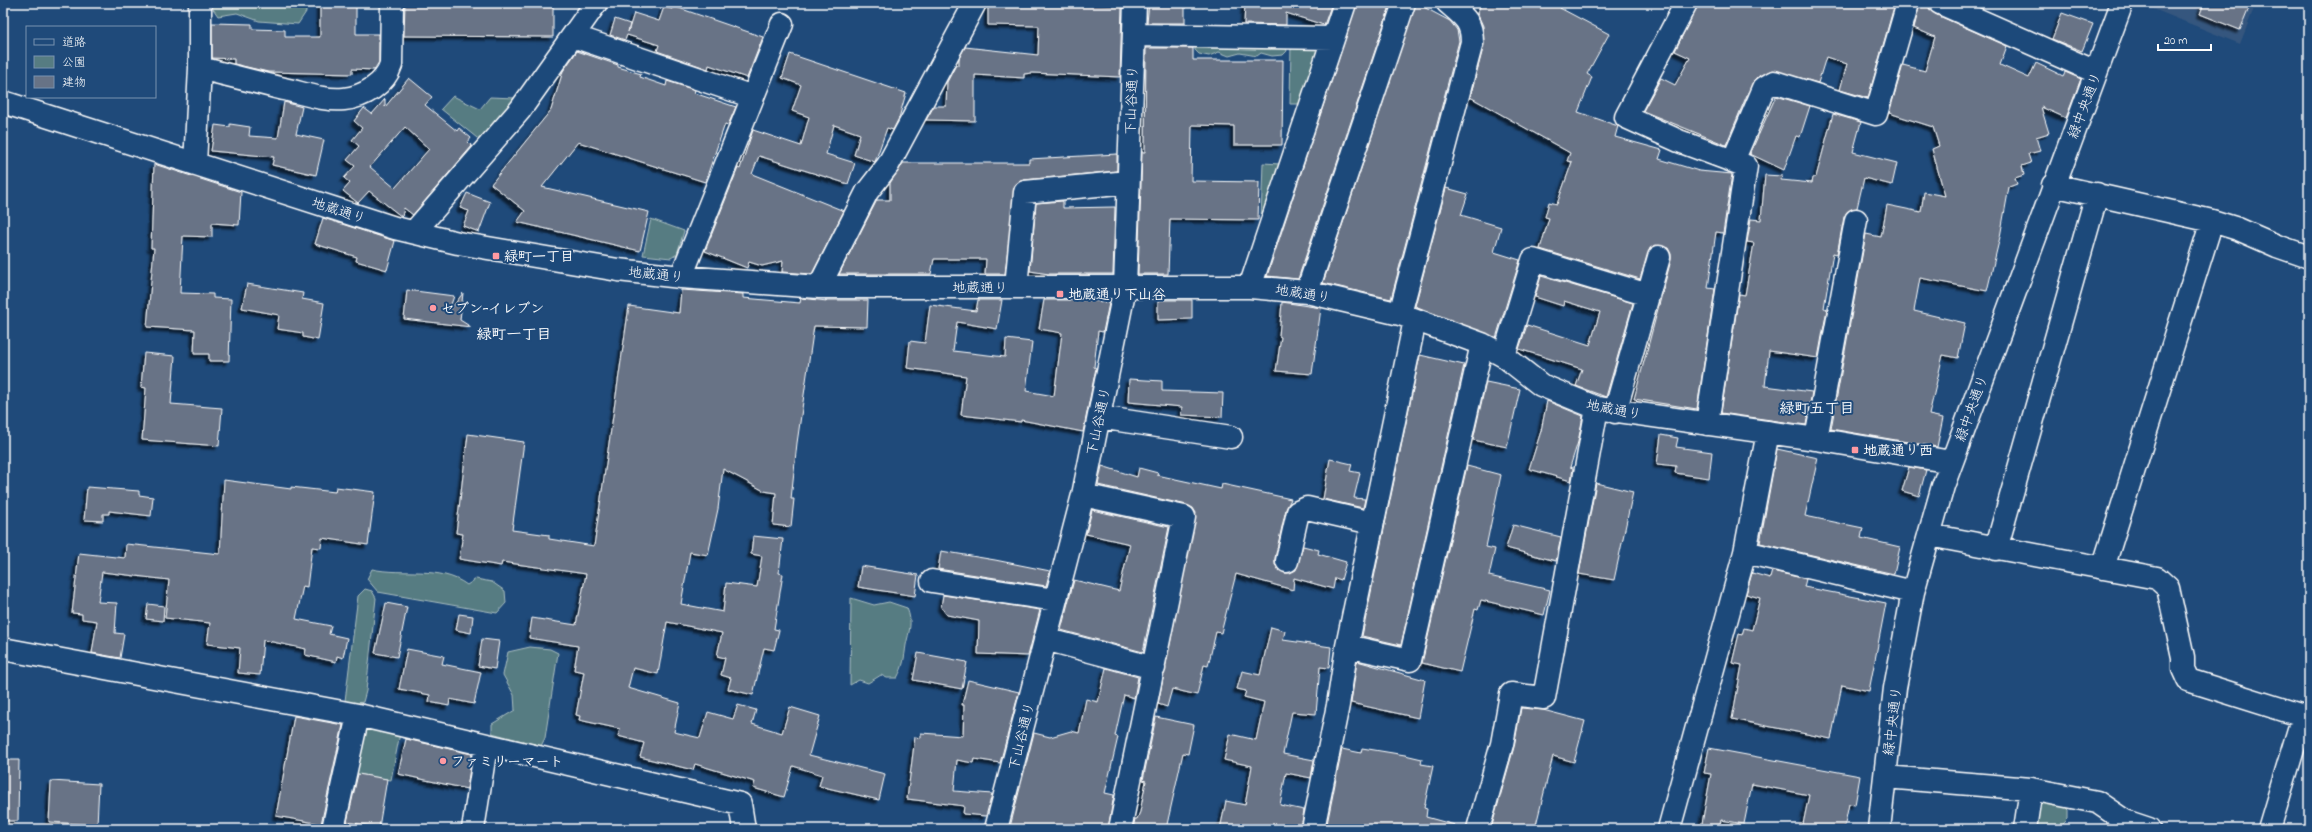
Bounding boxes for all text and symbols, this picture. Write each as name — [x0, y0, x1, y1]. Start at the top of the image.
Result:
legend — [26, 26, 156, 98]
scale bar — [2158, 26, 2211, 52]
text: 20 m — [2164, 32, 2187, 50]
text: 道路 — [62, 34, 86, 52]
text: 公園 — [62, 54, 86, 72]
street label: 下山谷通り — [1121, 65, 1144, 135]
street label: 緑中央通り — [2063, 69, 2108, 142]
text: 建物 — [62, 74, 86, 92]
street label: 地蔵通り — [309, 193, 368, 230]
place label: 緑町一丁目 — [504, 247, 574, 268]
marker: 緑町一丁目 — [491, 251, 501, 261]
street label: 地蔵通り — [627, 262, 685, 289]
street label: 地蔵通り — [952, 278, 1008, 299]
street label: 地蔵通り — [1273, 280, 1332, 309]
place label: 地蔵通り下山谷 — [1068, 285, 1166, 306]
marker: 地蔵通り下山谷 — [1055, 289, 1065, 299]
place label: セブン-イレブン — [441, 299, 544, 320]
marker: セブン-イレブン — [428, 303, 438, 313]
district label: 緑町一丁目 — [476, 324, 552, 346]
street label: 緑中央通り — [1951, 372, 1994, 445]
street label: 下山谷通り — [1082, 385, 1117, 458]
street label: 地蔵通り — [1584, 395, 1643, 426]
district label: 緑町五丁目 — [1779, 398, 1855, 420]
place label: 地蔵通り西 — [1863, 441, 1933, 462]
marker: 地蔵通り西 — [1850, 445, 1860, 455]
street label: 緑中央通り — [1879, 685, 1908, 757]
street label: 下山谷通り — [1004, 700, 1041, 773]
place label: ファミリーマート — [451, 752, 564, 773]
marker: ファミリーマート — [438, 756, 448, 766]

